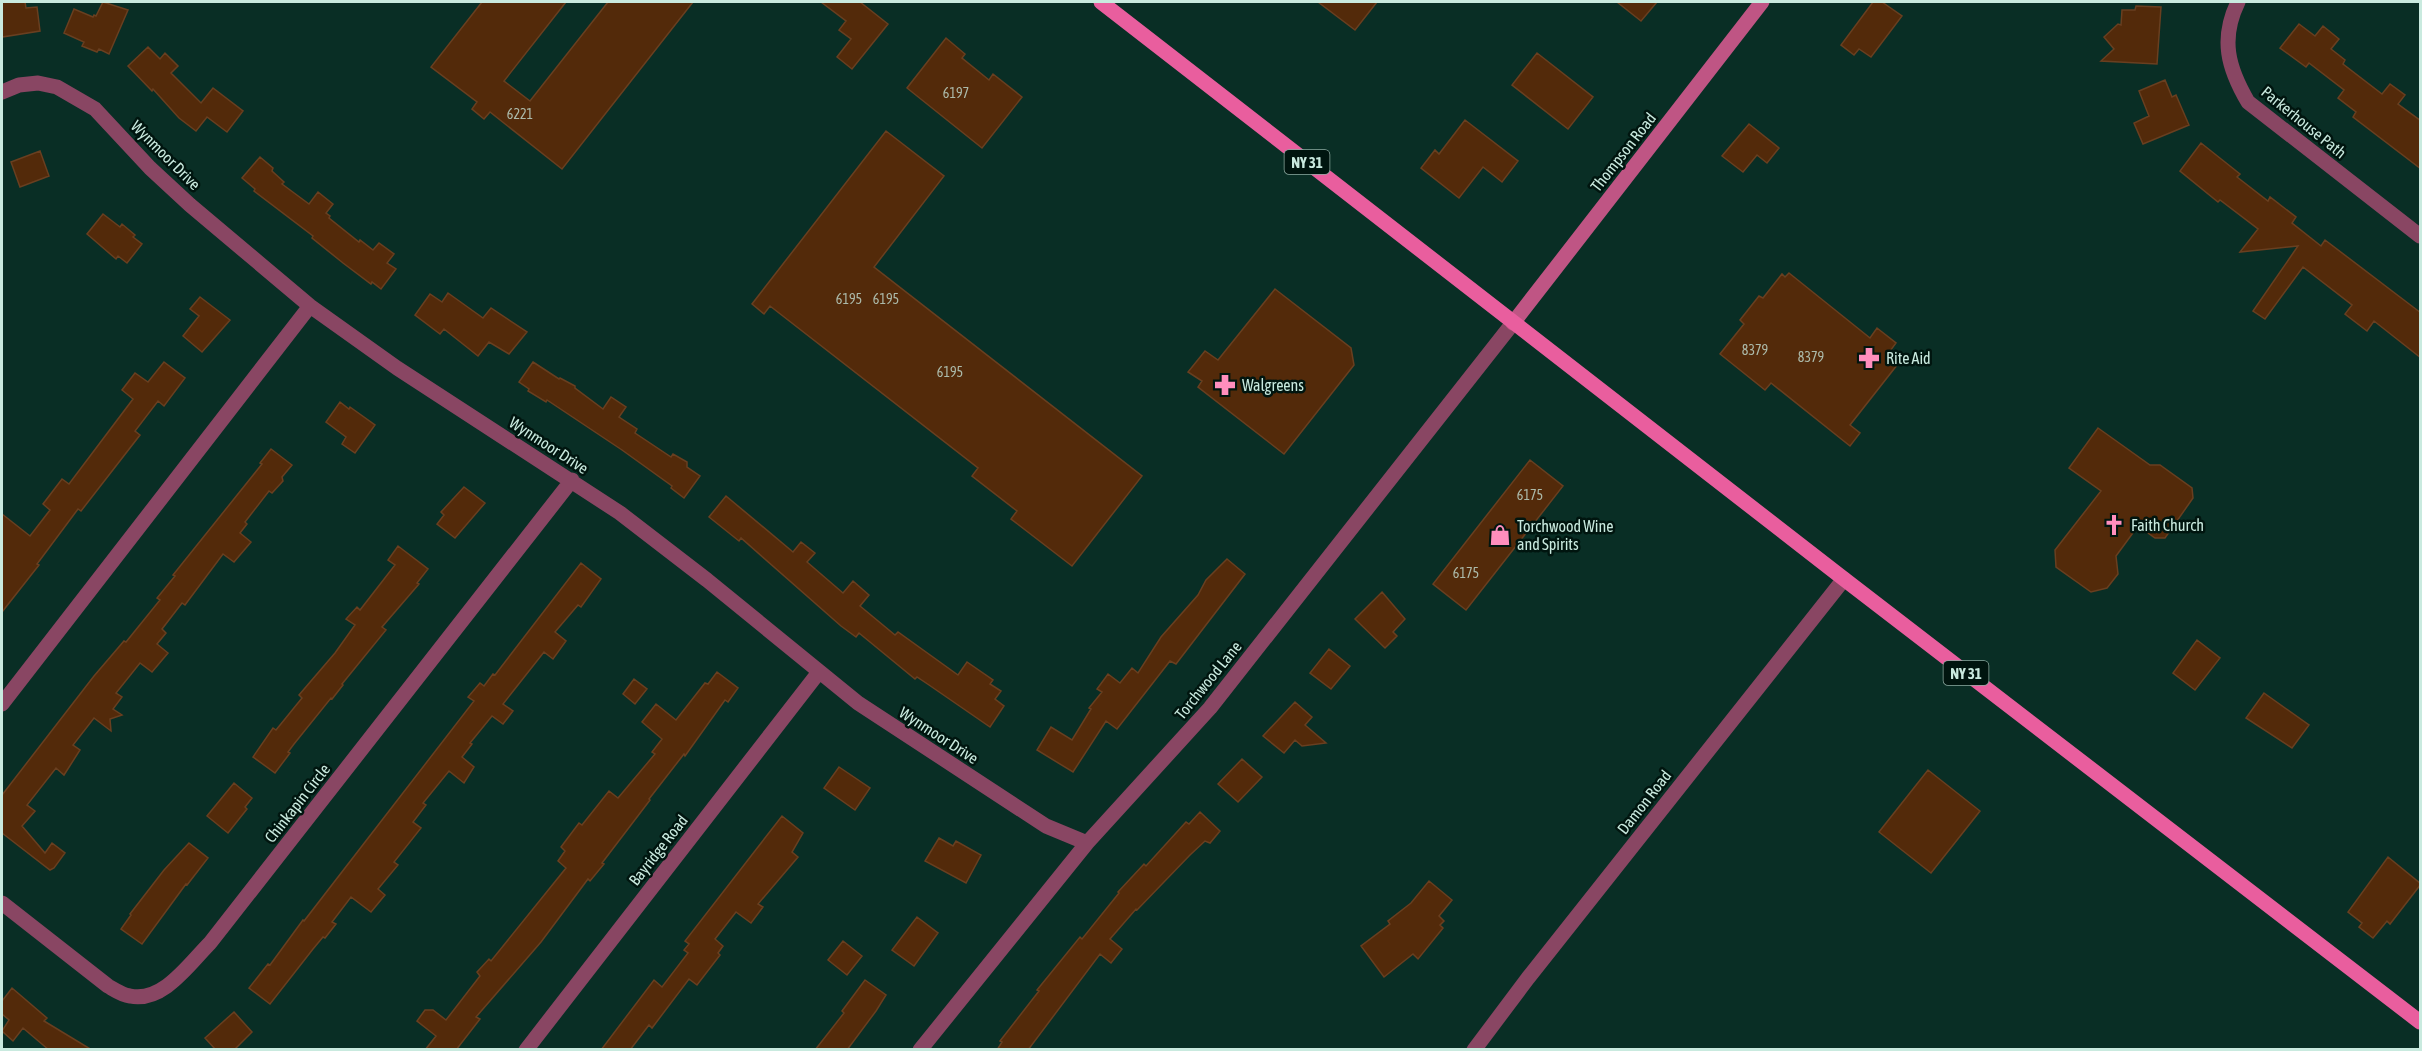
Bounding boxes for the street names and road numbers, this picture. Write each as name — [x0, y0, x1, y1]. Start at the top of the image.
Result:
street label: Parkerhouse Path — [2258, 82, 2350, 162]
street label: Thompson Road — [1587, 109, 1660, 195]
street label: Wynmoor Drive — [127, 117, 204, 194]
road number: NY 31 — [1284, 150, 1330, 174]
street label: Wynmoor Drive — [506, 413, 592, 478]
street label: Torchwood Lane — [1171, 637, 1245, 723]
road number: NY 31 — [1944, 661, 1988, 685]
street label: Wynmoor Drive — [896, 703, 982, 768]
street label: Chinkapin Circle — [261, 760, 334, 847]
street label: Damon Road — [1614, 767, 1674, 837]
street label: Bayridge Road — [625, 811, 692, 889]

